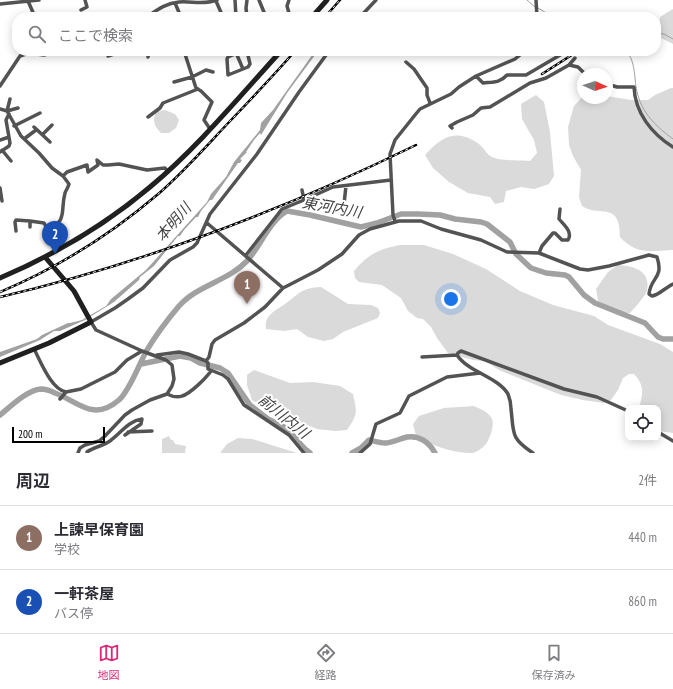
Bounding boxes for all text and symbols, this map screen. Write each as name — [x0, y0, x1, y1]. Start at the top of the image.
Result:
search box — [12, 12, 661, 56]
icon: search — [26, 23, 48, 45]
text: ここで検索 — [58, 26, 133, 45]
north arrow — [577, 68, 613, 104]
water label: 東河内川 — [301, 192, 365, 222]
water label: 本明川 — [151, 197, 196, 245]
pin: 2 — [42, 221, 68, 254]
pin: 1 — [234, 271, 260, 304]
your location — [441, 289, 461, 309]
water label: 前川内川 — [255, 390, 315, 444]
map controls — [625, 405, 661, 441]
button: locate — [625, 405, 661, 441]
scale bar — [12, 425, 105, 444]
text: 200 m — [18, 427, 42, 441]
text: 周辺 — [16, 470, 50, 492]
text: 2件 — [638, 472, 657, 489]
text: 上諫早保育園 — [54, 520, 144, 539]
text: 1 — [26, 529, 32, 546]
text: 440 m — [628, 529, 657, 546]
text: 学校 — [54, 541, 80, 558]
text: 一軒茶屋 — [54, 584, 114, 603]
text: 2 — [26, 593, 32, 610]
text: 860 m — [628, 593, 657, 610]
text: バス停 — [54, 605, 93, 622]
tab: 地図 — [98, 642, 120, 682]
tab: 経路 — [315, 642, 337, 682]
tab: 保存済み — [532, 642, 576, 682]

